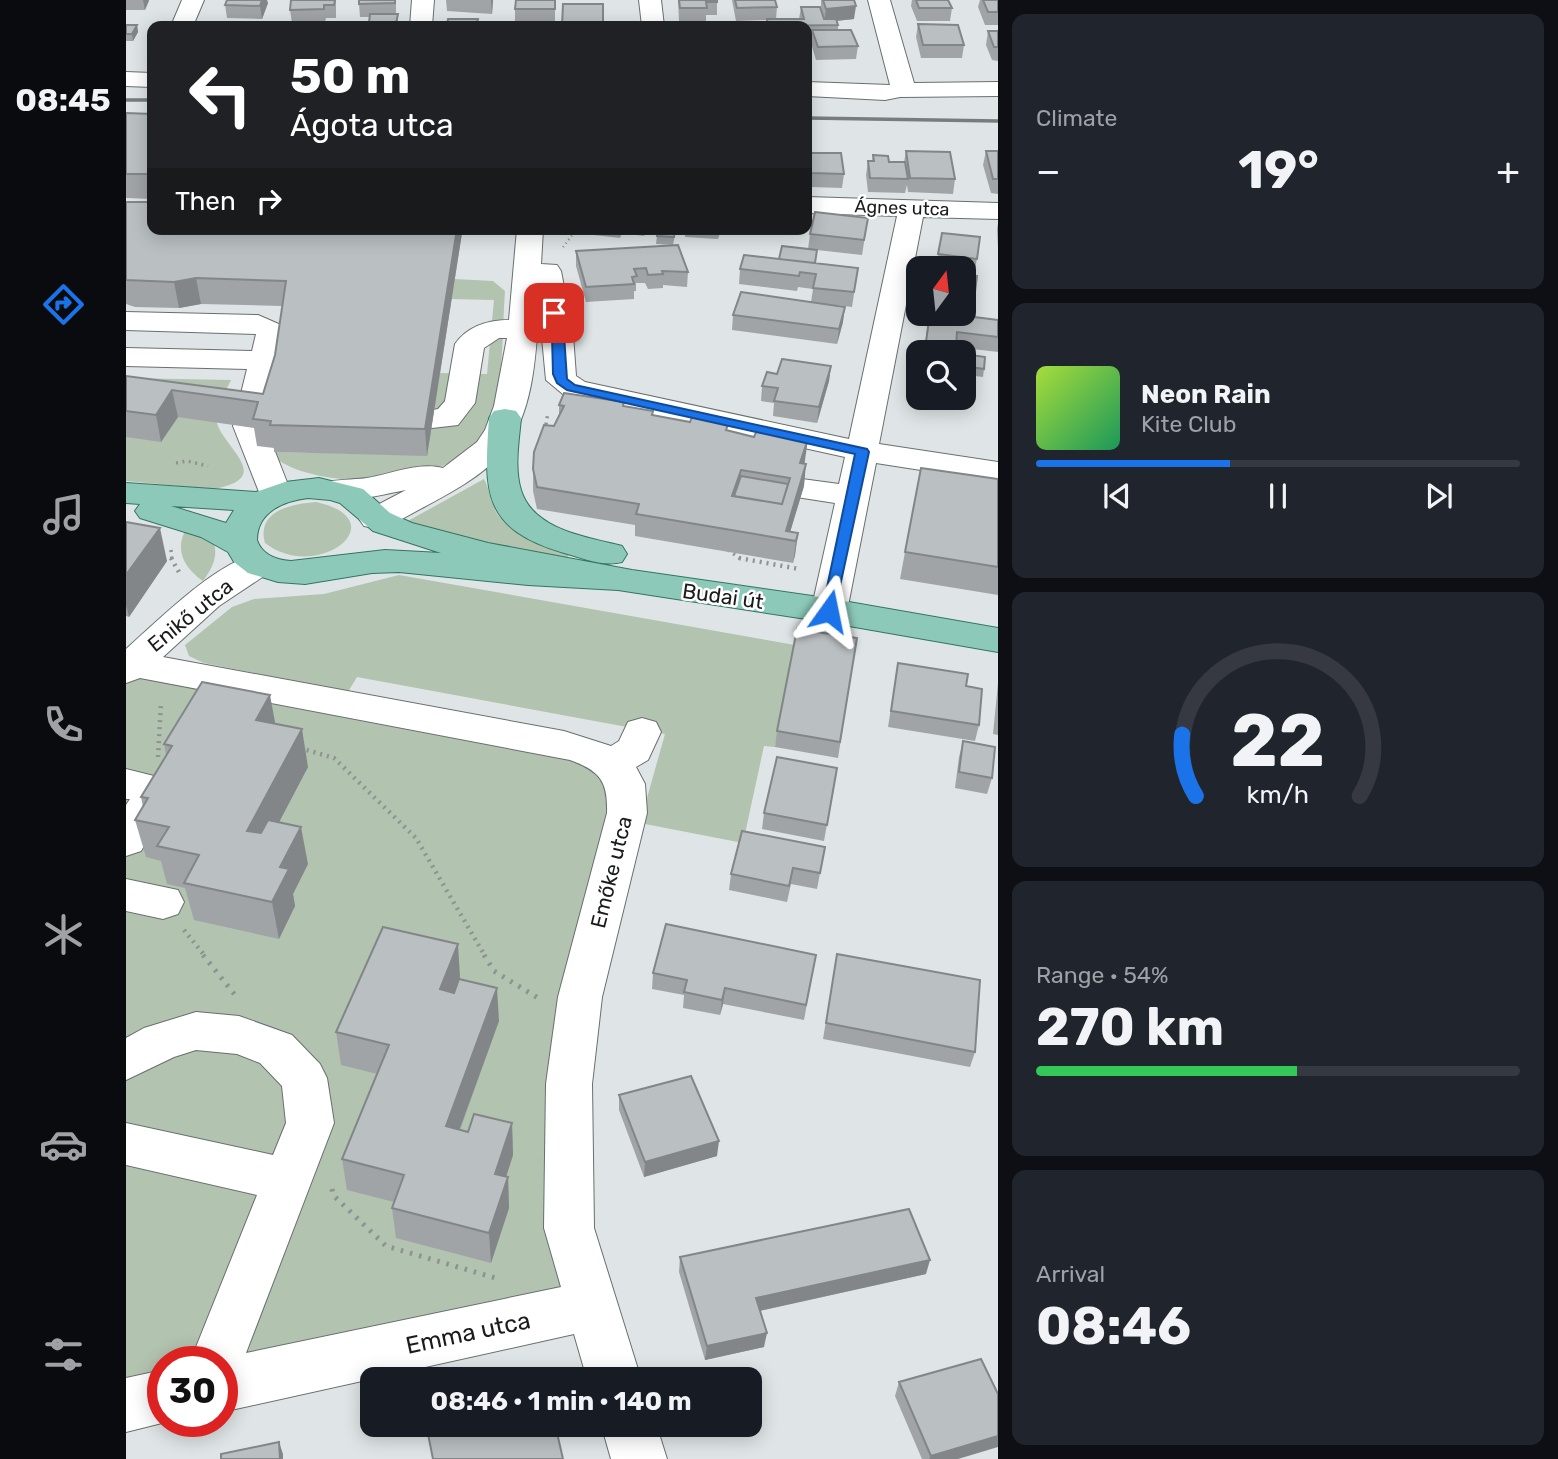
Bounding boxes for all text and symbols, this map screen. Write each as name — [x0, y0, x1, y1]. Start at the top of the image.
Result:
text: 50 m — [290, 47, 410, 105]
icon: left — [175, 49, 266, 140]
text: 08:45 — [15, 81, 111, 119]
text: Climate — [1036, 104, 1117, 132]
text: Ágota utca — [290, 106, 454, 144]
text: 19° — [1238, 139, 1319, 201]
text: − — [1036, 148, 1061, 194]
text: + — [1496, 148, 1520, 194]
icon: right — [250, 182, 288, 220]
text: Then — [175, 186, 236, 217]
street label: Ágnes utca — [854, 195, 950, 221]
north arrow — [906, 256, 976, 326]
map controls — [906, 256, 976, 410]
icon: directions — [39, 280, 88, 329]
pin — [524, 283, 584, 343]
icon: arrive — [535, 294, 573, 332]
button: search — [906, 340, 976, 410]
text: Neon Rain — [1141, 379, 1271, 410]
text: Kite Club — [1141, 410, 1236, 438]
icon: previous — [1098, 477, 1136, 515]
icon: pause — [1259, 477, 1297, 515]
icon: next — [1420, 477, 1458, 515]
icon: music — [39, 490, 88, 539]
street label: Enikő utca — [142, 573, 238, 657]
position arrow — [792, 574, 866, 648]
street label: Budai út — [681, 578, 765, 614]
text: 22 — [1231, 698, 1325, 784]
icon: phone — [39, 700, 88, 749]
text: km/h — [1247, 779, 1309, 808]
street label: Emőke utca — [585, 813, 637, 931]
icon: climate — [39, 910, 88, 959]
text: Range · 54% — [1036, 961, 1169, 989]
text: 270 km — [1036, 996, 1224, 1058]
icon: car — [39, 1120, 88, 1169]
text: Arrival — [1036, 1260, 1105, 1288]
text: 08:46 — [1036, 1295, 1191, 1357]
street label: Emma utca — [403, 1306, 533, 1360]
icon: filters — [39, 1330, 88, 1379]
speed limit sign: 30 — [147, 1346, 238, 1437]
text: 08:46 · 1 min · 140 m — [430, 1386, 692, 1417]

